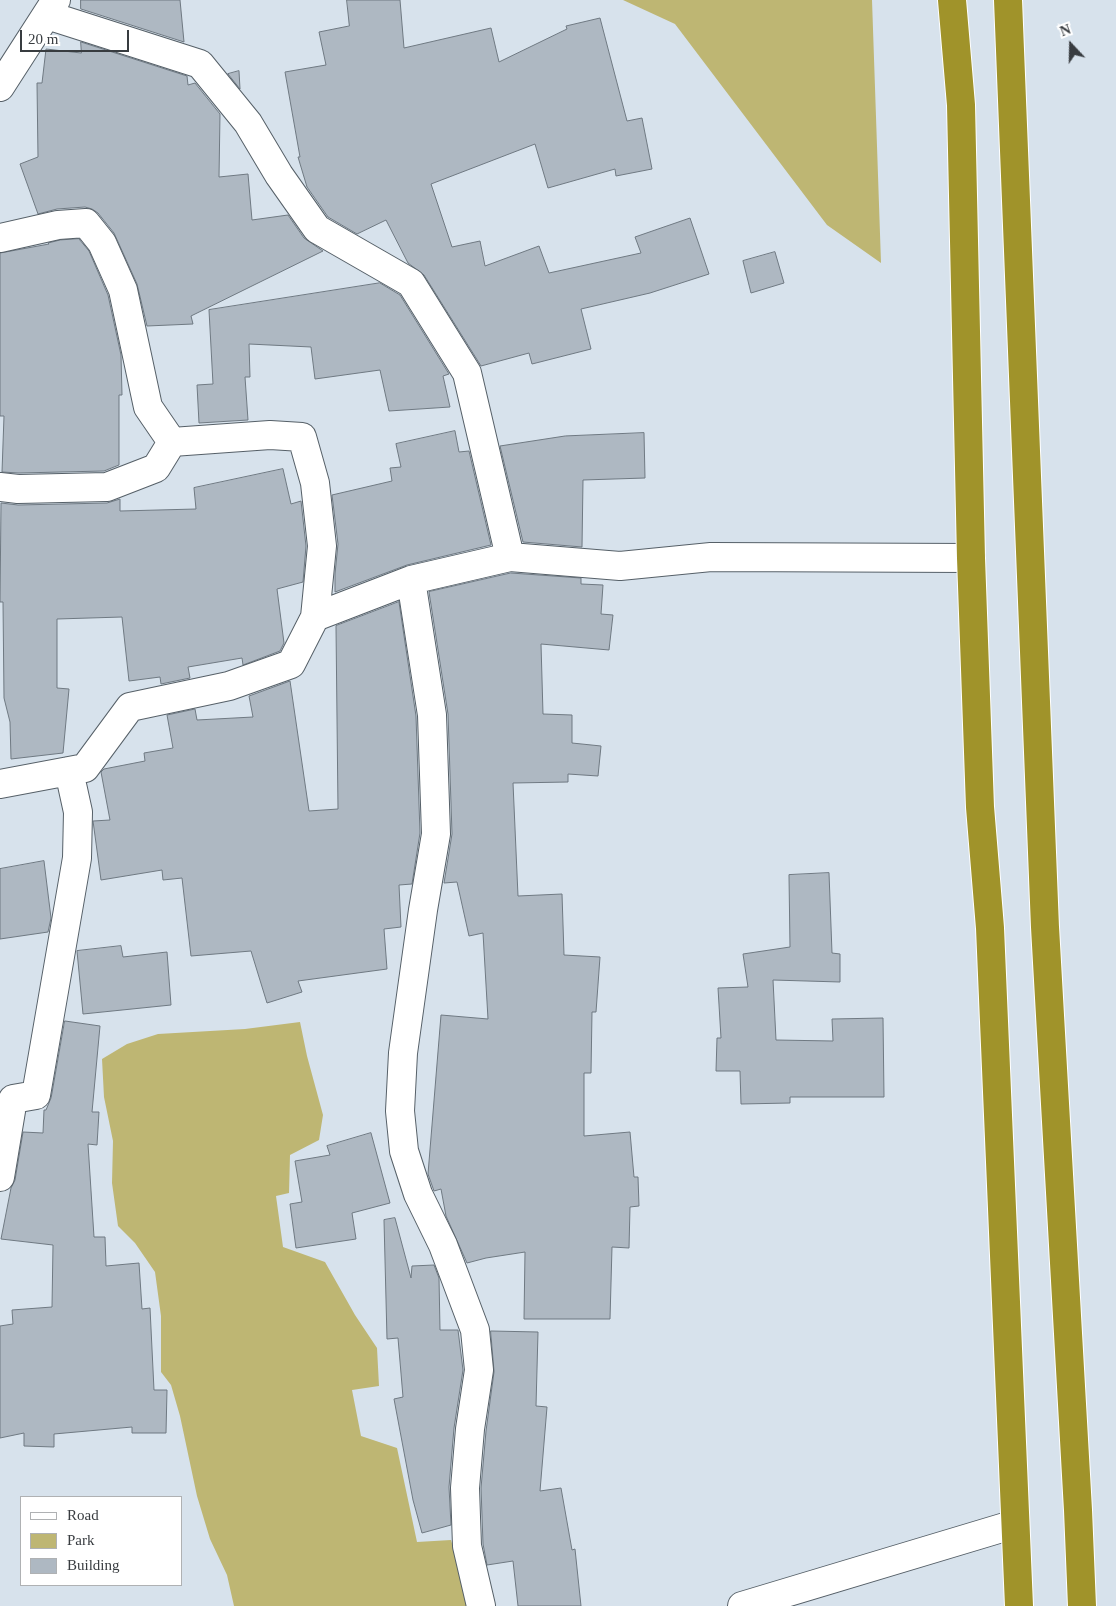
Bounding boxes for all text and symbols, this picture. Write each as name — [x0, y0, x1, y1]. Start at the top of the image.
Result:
scale bar — [22, 20, 131, 52]
north arrow — [1046, 20, 1096, 70]
text: N — [1058, 22, 1073, 39]
text: 20 m — [28, 31, 58, 47]
legend — [20, 1496, 182, 1586]
text: Road — [67, 1507, 99, 1523]
text: Park — [67, 1532, 95, 1548]
text: Building — [67, 1557, 120, 1573]

